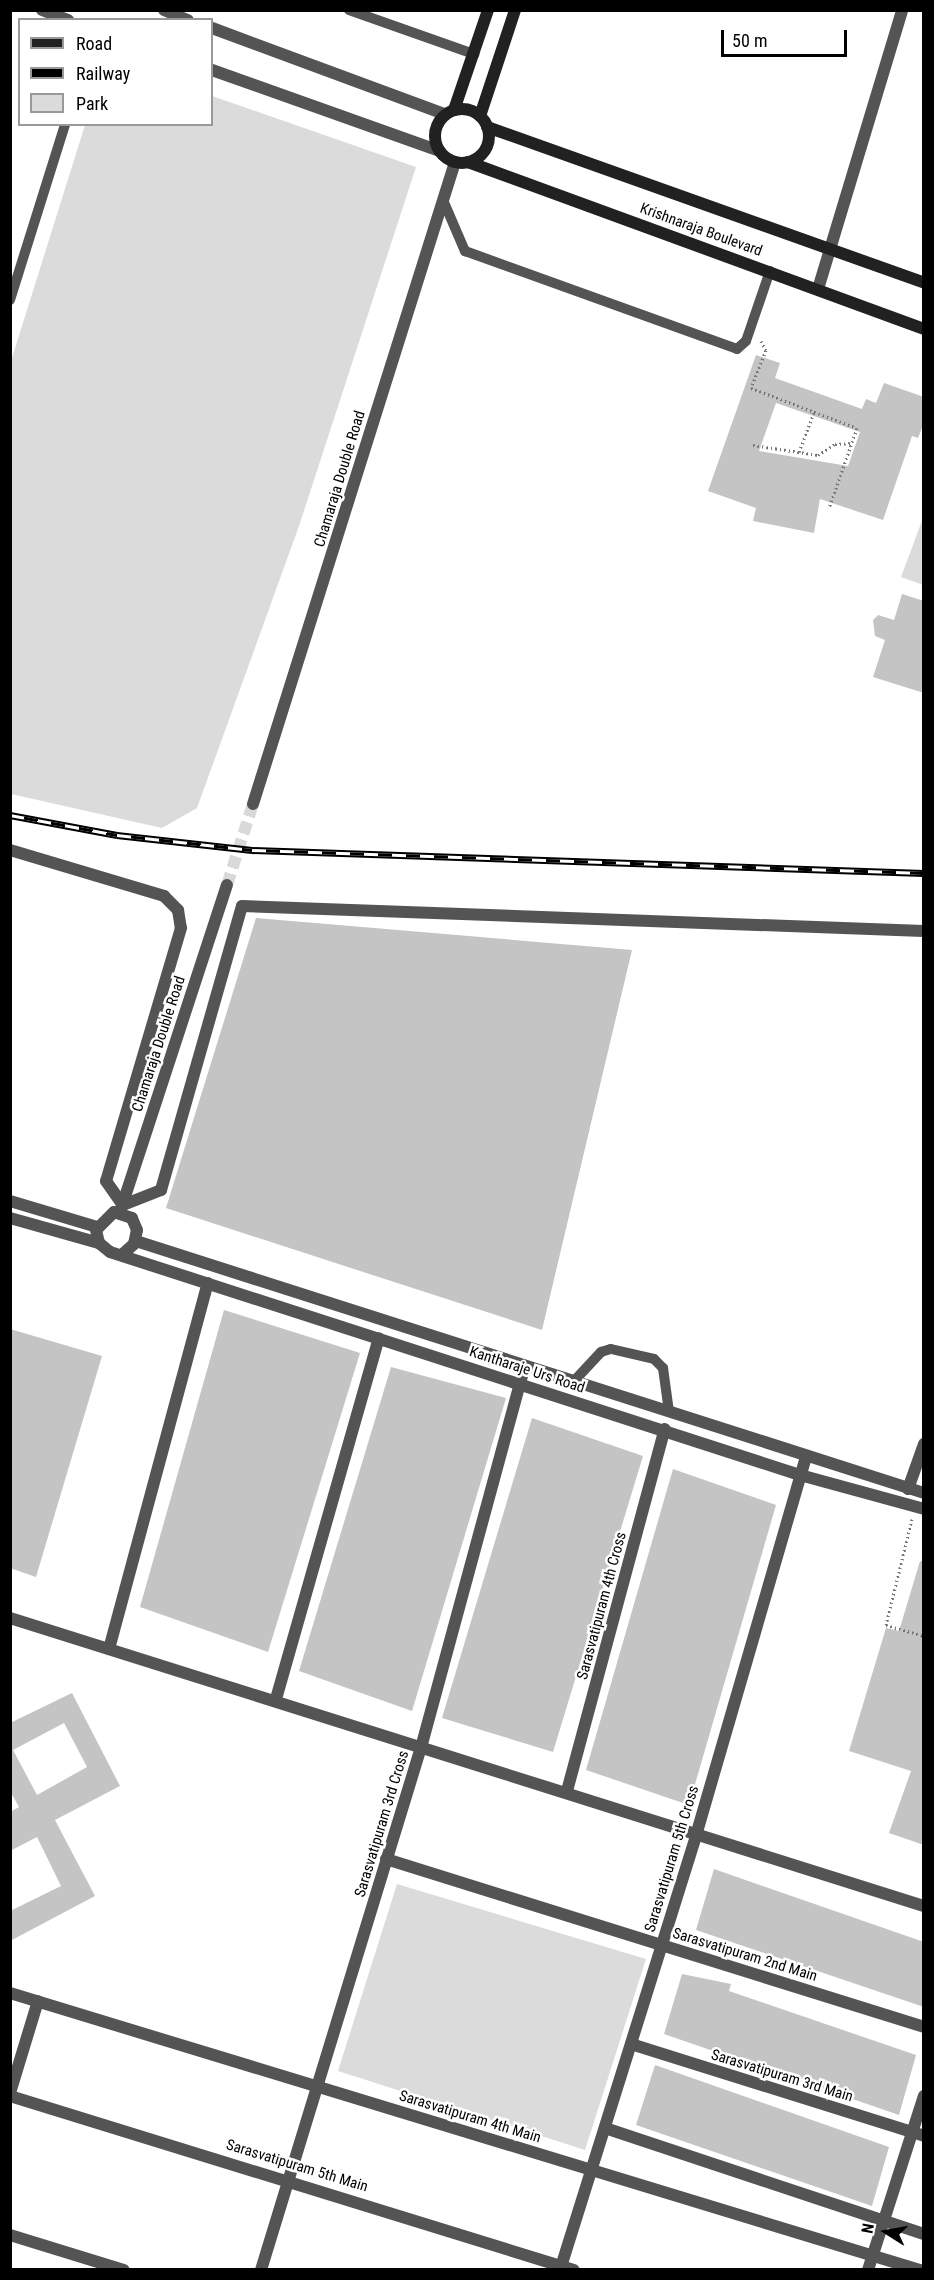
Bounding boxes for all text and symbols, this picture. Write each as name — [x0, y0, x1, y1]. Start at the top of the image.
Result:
legend — [18, 18, 213, 126]
scale bar — [724, 18, 850, 56]
text: 50 m — [732, 30, 767, 51]
text: Road — [76, 33, 112, 54]
text: Railway — [76, 63, 130, 84]
text: Park — [76, 93, 108, 114]
street label: Krishnaraja Boulevard — [637, 200, 765, 260]
street label: Chamaraja Double Road — [311, 409, 369, 549]
street label: Chamaraja Double Road — [129, 974, 189, 1114]
street label: Kantharaje Urs Road — [467, 1343, 587, 1397]
street label: Sarasvatipuram 4th Cross — [574, 1530, 630, 1682]
street label: Sarasvatipuram 3rd Cross — [351, 1749, 413, 1899]
street label: Sarasvatipuram 5th Cross — [641, 1784, 703, 1934]
street label: Sarasvatipuram 2nd Main — [671, 1924, 819, 1986]
street label: Sarasvatipuram 3rd Main — [709, 2046, 855, 2106]
street label: Sarasvatipuram 4th Main — [397, 2087, 543, 2147]
street label: Sarasvatipuram 5th Main — [224, 2136, 370, 2196]
north arrow — [856, 2202, 916, 2262]
text: N — [858, 2222, 878, 2235]

